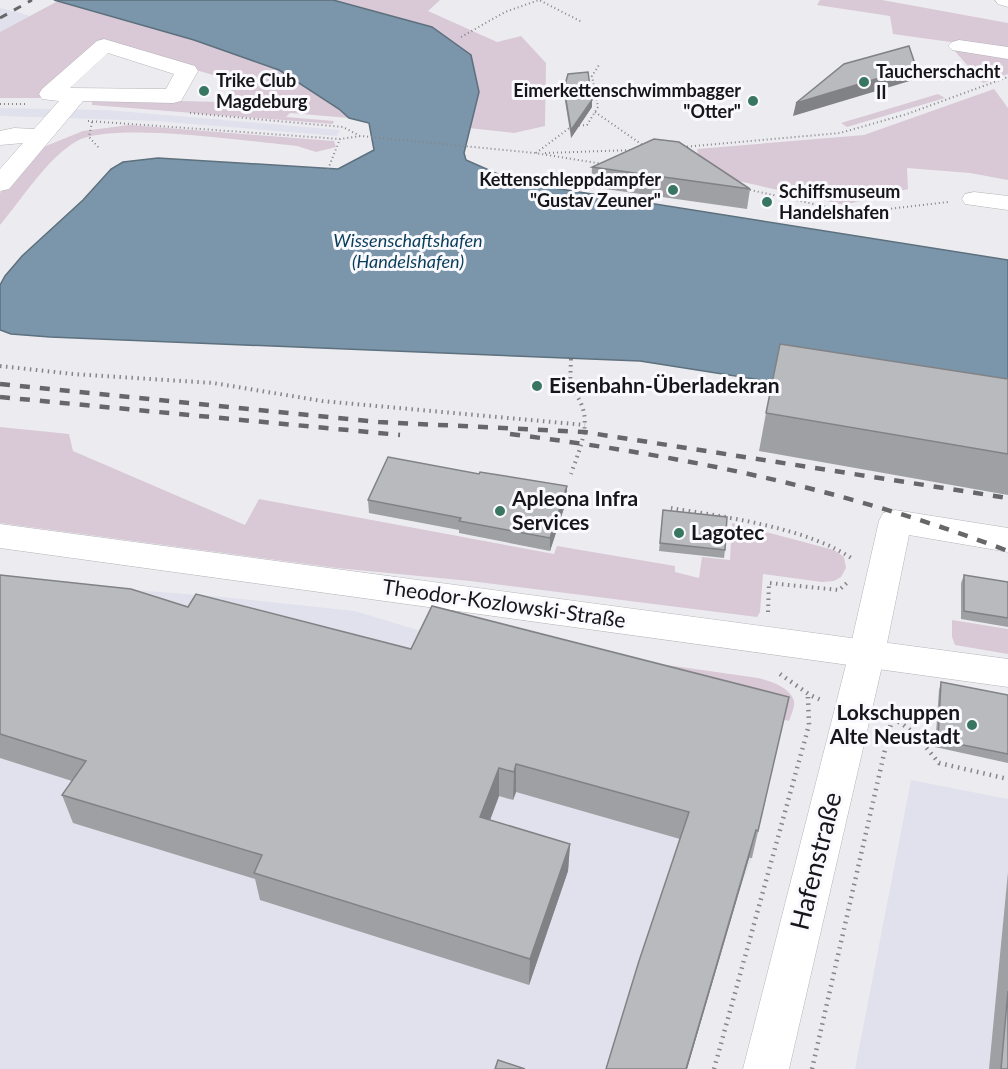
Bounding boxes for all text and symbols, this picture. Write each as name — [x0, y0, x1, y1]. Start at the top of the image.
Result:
place label: Taucherschacht II — [876, 60, 1001, 103]
place label: Trike Club Magdeburg — [216, 69, 308, 112]
marker: Taucherschacht II — [857, 75, 871, 89]
place label: Eimerkettenschwimmbagger "Otter" — [513, 79, 741, 122]
marker: Trike Club Magdeburg — [197, 84, 211, 98]
marker: Eimerkettenschwimmbagger "Otter" — [746, 94, 760, 108]
place label: Kettenschleppdampfer "Gustav Zeuner" — [479, 168, 661, 211]
place label: Schiffsmuseum Handelshafen — [779, 180, 900, 223]
marker: Kettenschleppdampfer "Gustav Zeuner" — [666, 183, 680, 197]
marker: Schiffsmuseum Handelshafen — [760, 195, 774, 209]
water label: Wissenschaftshafen (Handelshafen) — [333, 229, 483, 272]
place label: Eisenbahn-Überladekran — [549, 372, 780, 397]
marker: Eisenbahn-Überladekran — [530, 379, 544, 393]
place label: Apleona Infra Services — [511, 485, 638, 534]
marker: Apleona Infra Services — [493, 504, 507, 518]
place label: Lagotec — [691, 519, 764, 544]
marker: Lagotec — [672, 526, 686, 540]
street label: Theodor-Kozlowski-Straße — [381, 573, 627, 632]
place label: Lokschuppen Alte Neustadt — [829, 699, 960, 748]
marker: Lokschuppen Alte Neustadt — [965, 718, 979, 732]
street label: Hafenstraße — [782, 789, 848, 933]

